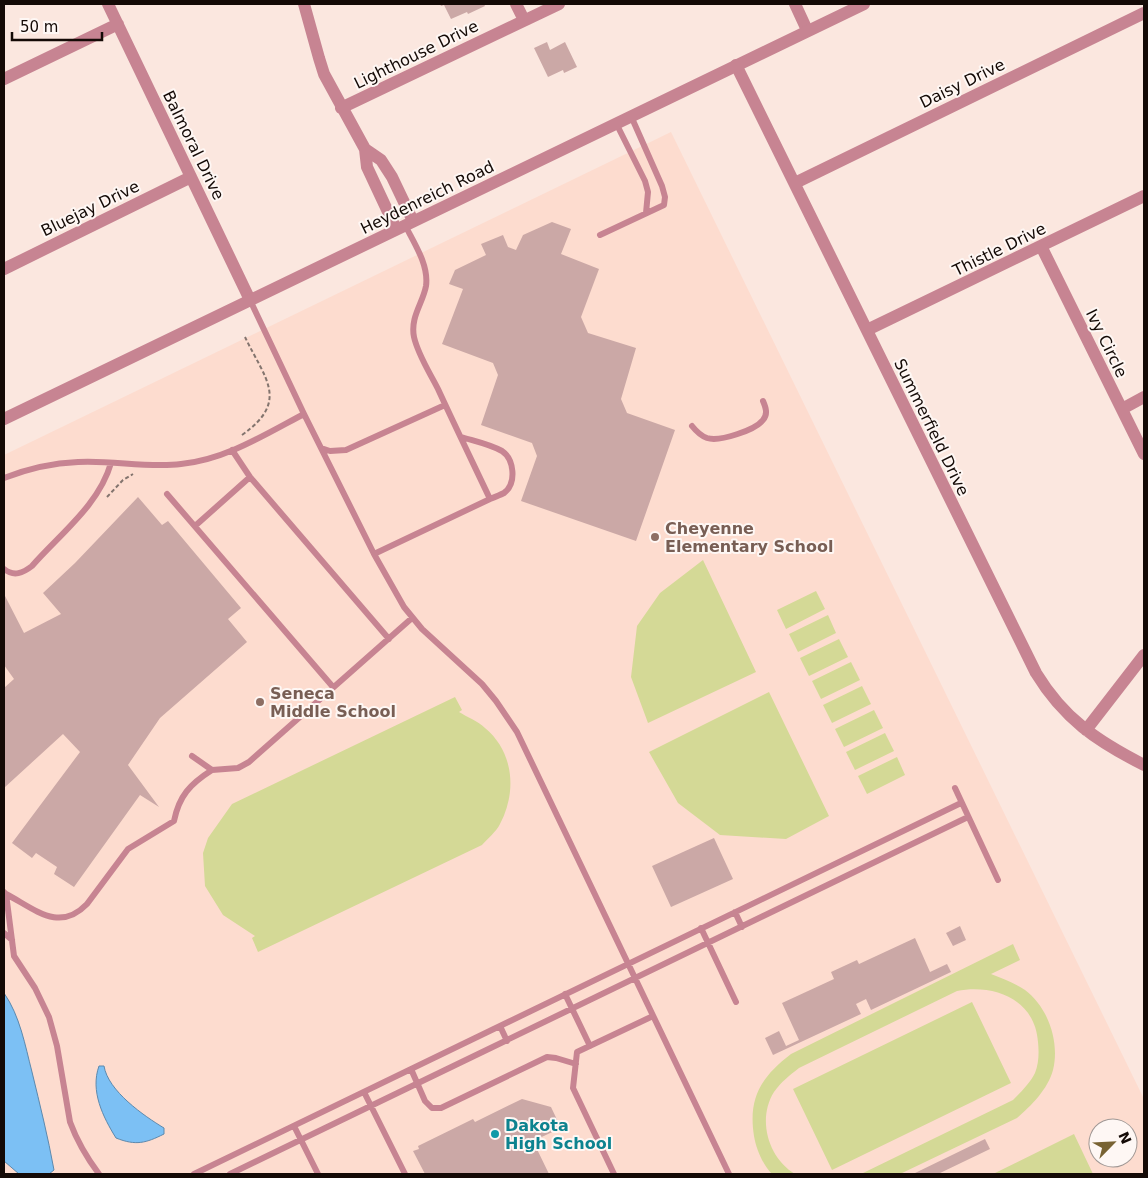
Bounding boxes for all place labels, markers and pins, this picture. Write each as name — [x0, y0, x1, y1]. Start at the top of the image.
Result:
place label: Cheyenne Elementary School — [665, 519, 833, 556]
marker: Cheyenne Elementary School — [649, 531, 661, 543]
place label: Seneca Middle School — [270, 684, 396, 721]
marker: Seneca Middle School — [254, 696, 266, 708]
place label: Dakota High School — [505, 1116, 612, 1153]
marker: Dakota High School — [489, 1128, 501, 1140]

